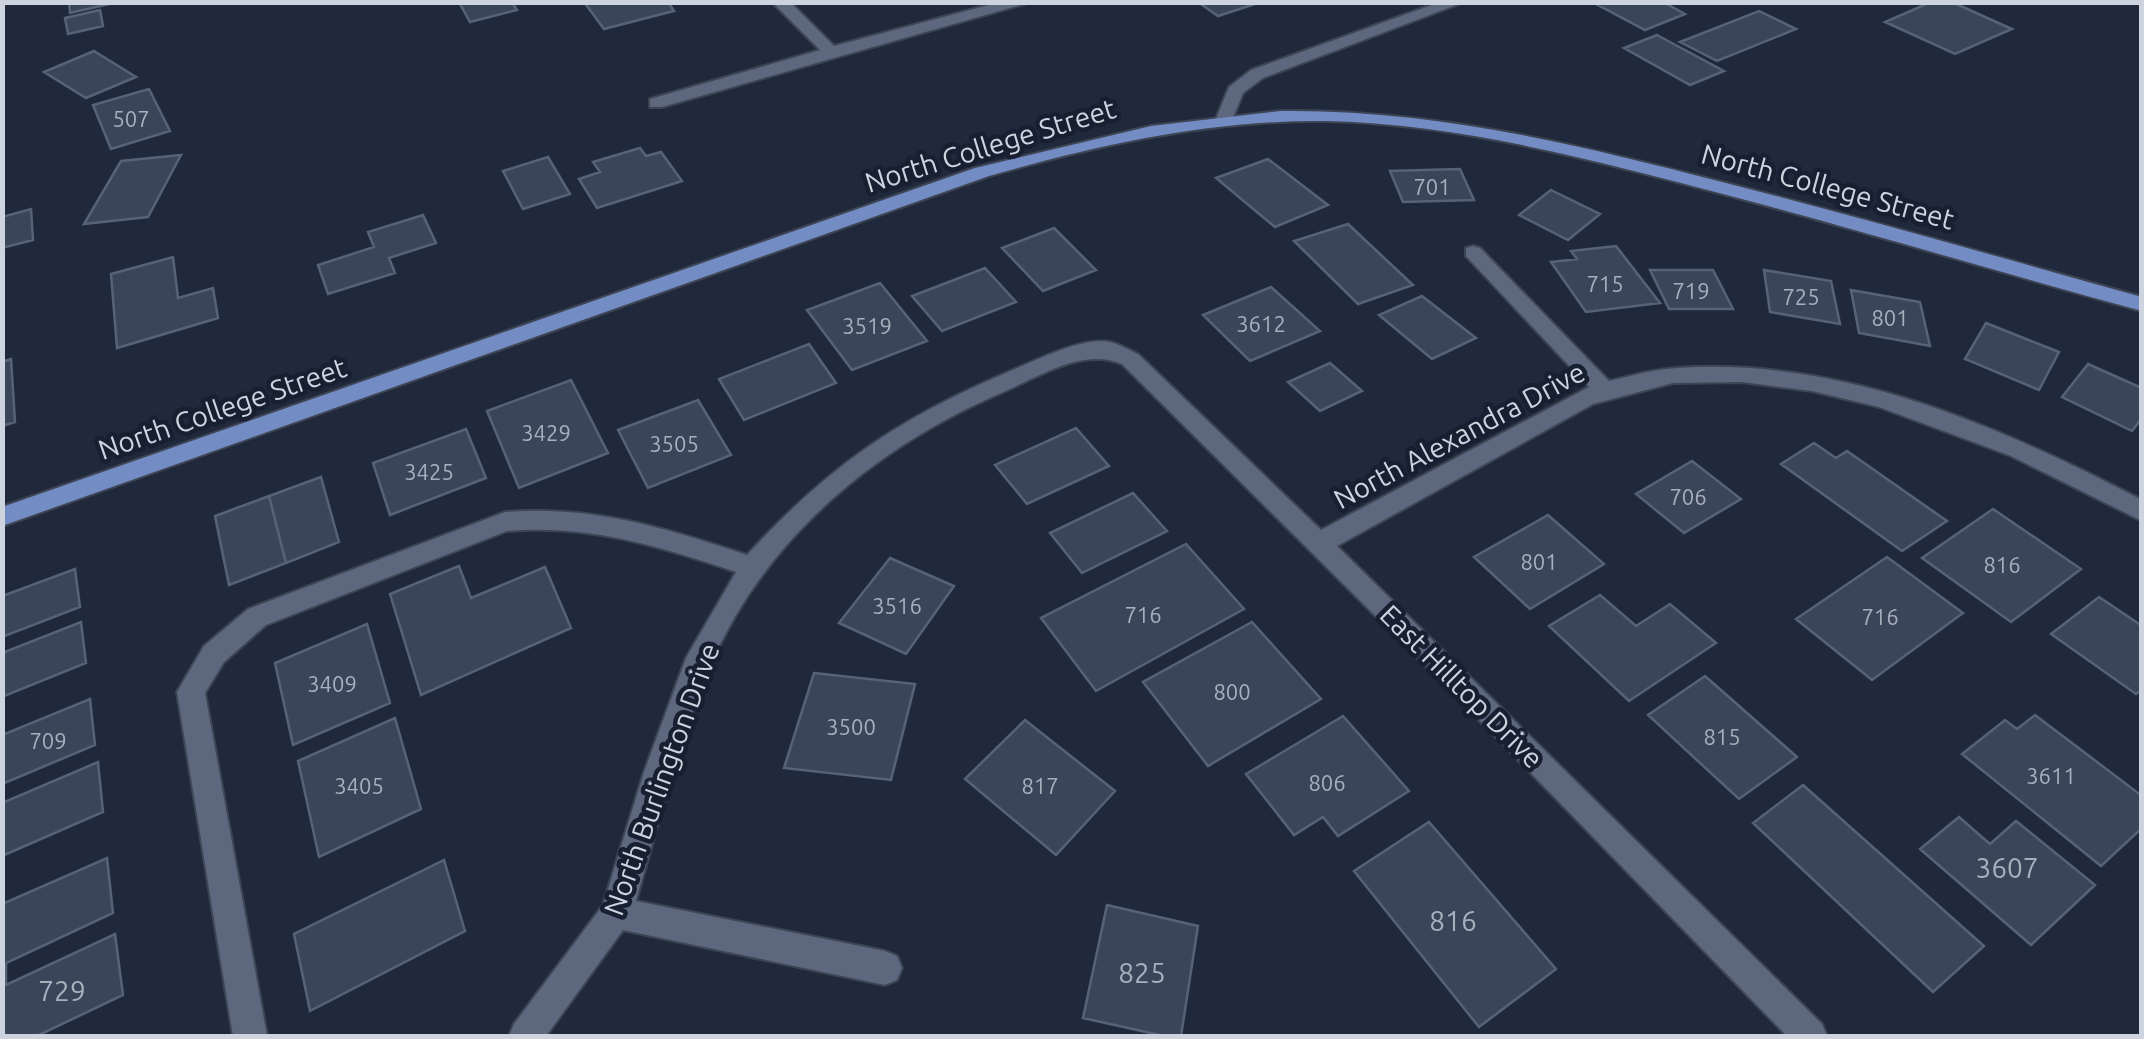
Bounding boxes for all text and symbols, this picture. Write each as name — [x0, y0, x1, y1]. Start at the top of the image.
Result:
street label: North College Street — [861, 92, 1119, 198]
house number: 507 — [112, 106, 150, 131]
street label: North College Street — [1698, 137, 1958, 235]
house number: 701 — [1413, 174, 1451, 199]
house number: 715 — [1586, 271, 1624, 296]
house number: 719 — [1672, 278, 1710, 303]
house number: 725 — [1782, 284, 1820, 309]
house number: 801 — [1871, 305, 1909, 330]
house number: 3612 — [1236, 311, 1286, 336]
house number: 3519 — [842, 313, 892, 338]
street label: North College Street — [94, 351, 350, 465]
street label: North Alexandra Drive — [1328, 356, 1590, 514]
house number: 3429 — [521, 420, 571, 445]
house number: 3505 — [649, 431, 699, 456]
house number: 3425 — [404, 459, 454, 484]
house number: 706 — [1669, 484, 1707, 509]
house number: 801 — [1520, 549, 1558, 574]
house number: 816 — [1983, 552, 2021, 577]
house number: 3516 — [872, 593, 922, 618]
street label: East Hilltop Drive — [1374, 598, 1550, 774]
house number: 716 — [1124, 602, 1162, 627]
house number: 716 — [1861, 604, 1899, 629]
street label: North Burlington Drive — [597, 639, 725, 919]
house number: 3409 — [307, 671, 357, 696]
house number: 800 — [1213, 679, 1251, 704]
house number: 3500 — [826, 714, 876, 739]
house number: 815 — [1703, 724, 1741, 749]
house number: 709 — [29, 728, 67, 753]
house number: 3611 — [2026, 763, 2076, 788]
house number: 806 — [1308, 770, 1346, 795]
house number: 3405 — [334, 773, 384, 798]
house number: 817 — [1021, 773, 1059, 798]
house number: 3607 — [1975, 852, 2039, 883]
house number: 816 — [1429, 905, 1477, 936]
house number: 825 — [1118, 957, 1166, 988]
house number: 729 — [38, 975, 86, 1006]

